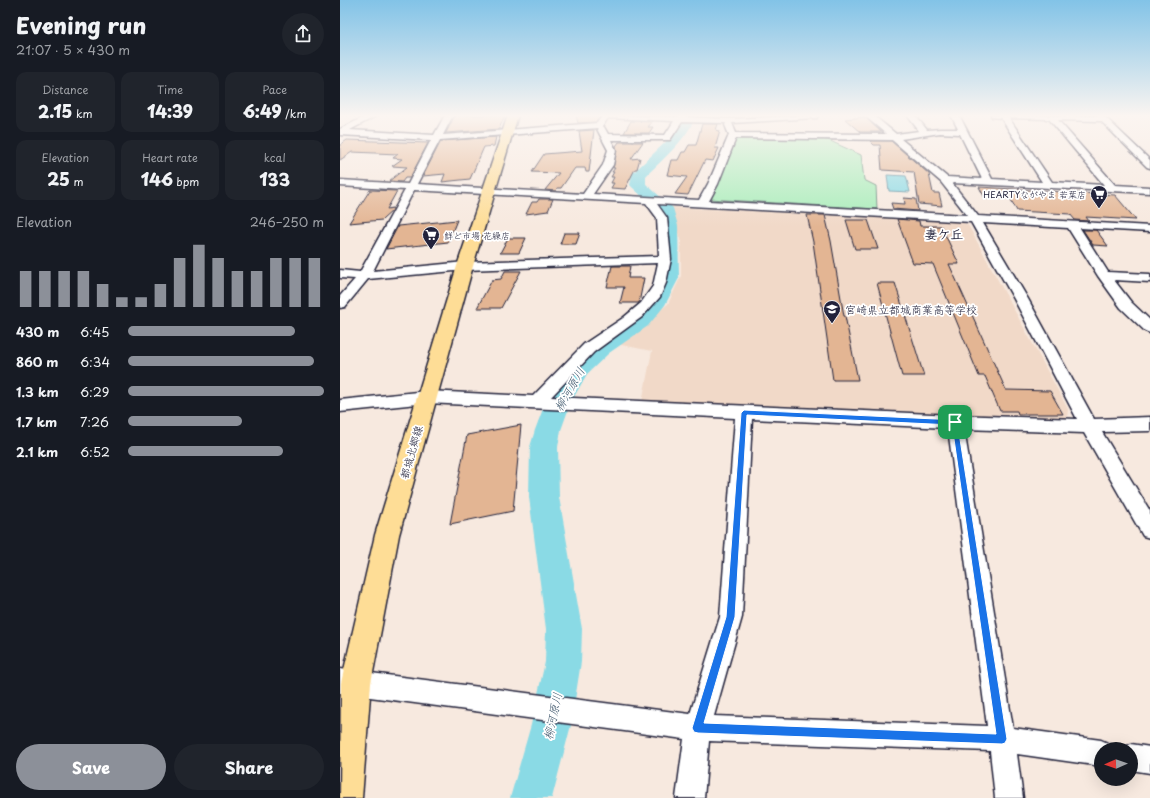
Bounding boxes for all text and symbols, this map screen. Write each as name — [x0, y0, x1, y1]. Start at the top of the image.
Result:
text: Evening run — [16, 8, 146, 41]
button: share — [282, 13, 324, 55]
text: 21:07 · 5 × 430 m — [16, 40, 130, 59]
text: Distance — [42, 81, 88, 98]
text: Time — [157, 81, 183, 98]
text: Pace — [262, 81, 287, 98]
text: 2.15 — [38, 98, 72, 124]
text: 14:39 — [147, 98, 193, 124]
text: 6:49 — [243, 98, 282, 124]
text: km — [72, 105, 93, 122]
text: /km — [282, 105, 306, 122]
text: Elevation — [42, 149, 89, 166]
text: Heart rate — [142, 149, 198, 166]
text: kcal — [264, 149, 286, 166]
text: 25 — [47, 166, 70, 192]
text: 146 — [141, 166, 173, 192]
text: 133 — [259, 166, 290, 192]
text: m — [70, 173, 83, 190]
text: bpm — [173, 173, 199, 190]
supermarket icon: HEARTYながやま 若葉店 — [1089, 184, 1109, 209]
place label: HEARTYながやま 若葉店 — [983, 187, 1086, 201]
text: Elevation — [16, 212, 72, 231]
text: 246–250 m — [250, 212, 324, 231]
district label: 妻ケ丘 — [924, 224, 964, 243]
supermarket icon: 鮮ど市場 花繰店 — [421, 225, 441, 250]
place label: 鮮ど市場 花繰店 — [444, 228, 510, 242]
school or university icon: 宮崎県立都城商業高等学校 — [822, 299, 842, 324]
place label: 宮崎県立都城商業高等学校 — [845, 301, 977, 318]
text: 430 m — [16, 322, 59, 341]
text: 6:45 — [80, 322, 109, 341]
text: 860 m — [16, 352, 58, 371]
text: 6:34 — [80, 352, 110, 371]
water label: 柳河原川 — [549, 364, 589, 414]
text: 1.3 km — [16, 382, 59, 401]
text: 6:29 — [80, 382, 109, 401]
pin — [938, 405, 972, 439]
icon: arrive — [944, 411, 966, 433]
text: 1.7 km — [16, 412, 57, 431]
text: 7:26 — [80, 412, 109, 431]
street label: 都城北郷線 — [395, 423, 427, 481]
text: 2.1 km — [16, 442, 58, 461]
text: 6:52 — [80, 442, 110, 461]
water label: 柳河原川 — [538, 691, 566, 741]
north arrow — [1094, 742, 1138, 786]
map controls — [1094, 742, 1138, 786]
button: Save — [16, 744, 166, 790]
button: Share — [174, 744, 324, 790]

